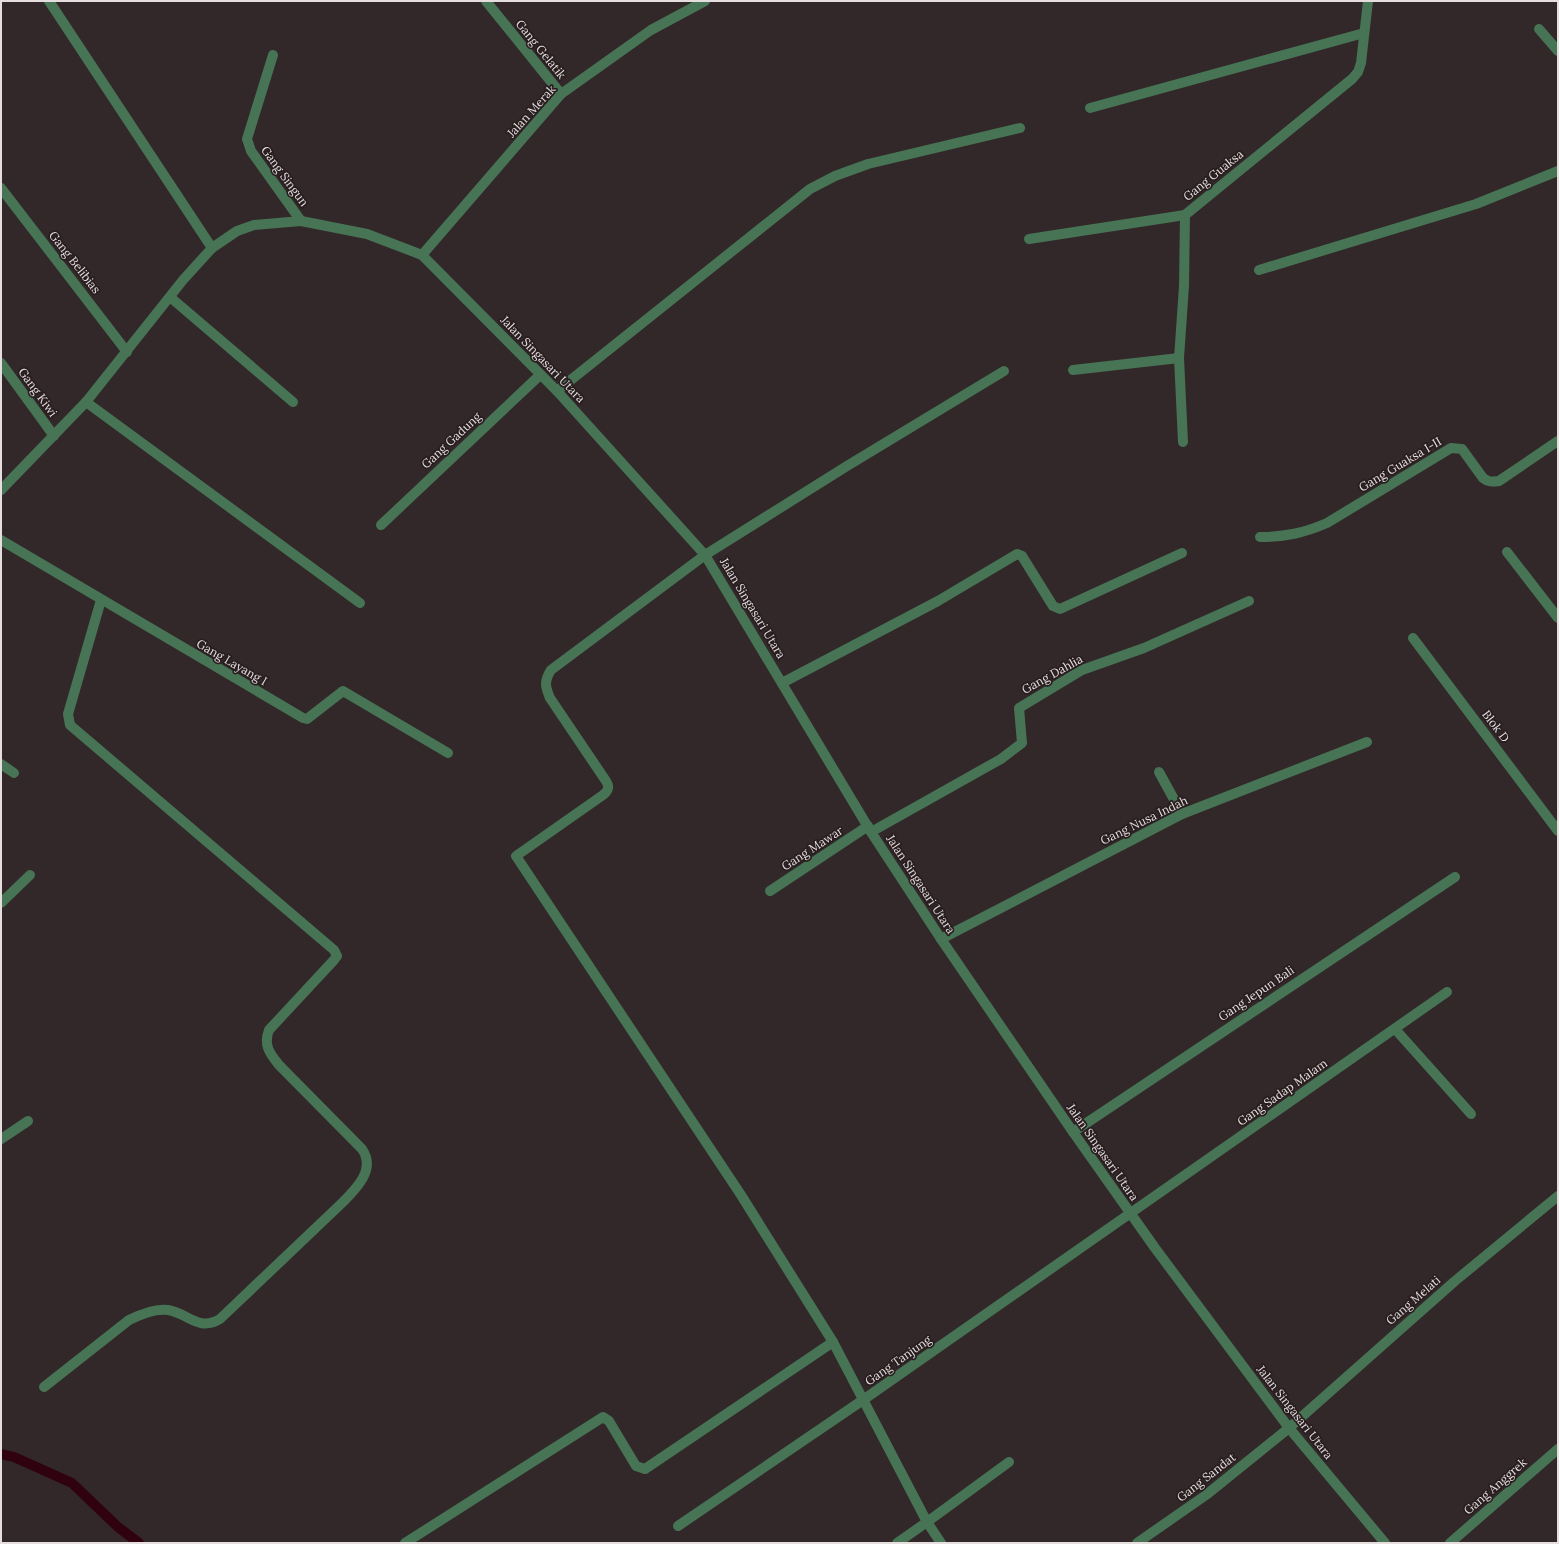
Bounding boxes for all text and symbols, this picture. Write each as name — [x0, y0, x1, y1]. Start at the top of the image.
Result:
street label: Gang Gelatik — [513, 16, 570, 82]
street label: Jalan Merak — [503, 81, 559, 141]
street label: Gang Singun — [258, 143, 312, 209]
street label: Gang Guaksa — [1180, 146, 1246, 204]
street label: Gang Belibias — [46, 228, 104, 297]
street label: Jalan Singasari Utara — [497, 312, 588, 406]
street label: Gang Kiwi — [15, 365, 61, 419]
street label: Gang Gadung — [418, 408, 484, 471]
street label: Gang Guaksa I-II — [1356, 433, 1444, 495]
street label: Jalan Singasari Utara — [716, 554, 789, 661]
street label: Gang Layang I — [194, 636, 270, 688]
street label: Gang Dahlia — [1019, 651, 1085, 697]
street label: Blok D — [1479, 707, 1513, 745]
street label: Gang Nusa Indah — [1098, 792, 1190, 848]
street label: Gang Mawar — [778, 822, 846, 873]
street label: Jalan Singasari Utara — [883, 831, 959, 936]
street label: Gang Jepun Bali — [1215, 962, 1297, 1024]
street label: Gang Sadap Malam — [1234, 1055, 1330, 1129]
street label: Jalan Singasari Utara — [1063, 1100, 1142, 1203]
street label: Gang Melati — [1383, 1272, 1443, 1328]
street label: Gang Tanjung — [862, 1331, 934, 1388]
street label: Jalan Singasari Utara — [1253, 1361, 1336, 1462]
street label: Gang Sandat — [1174, 1449, 1239, 1505]
street label: Gang Anggrek — [1460, 1454, 1530, 1517]

